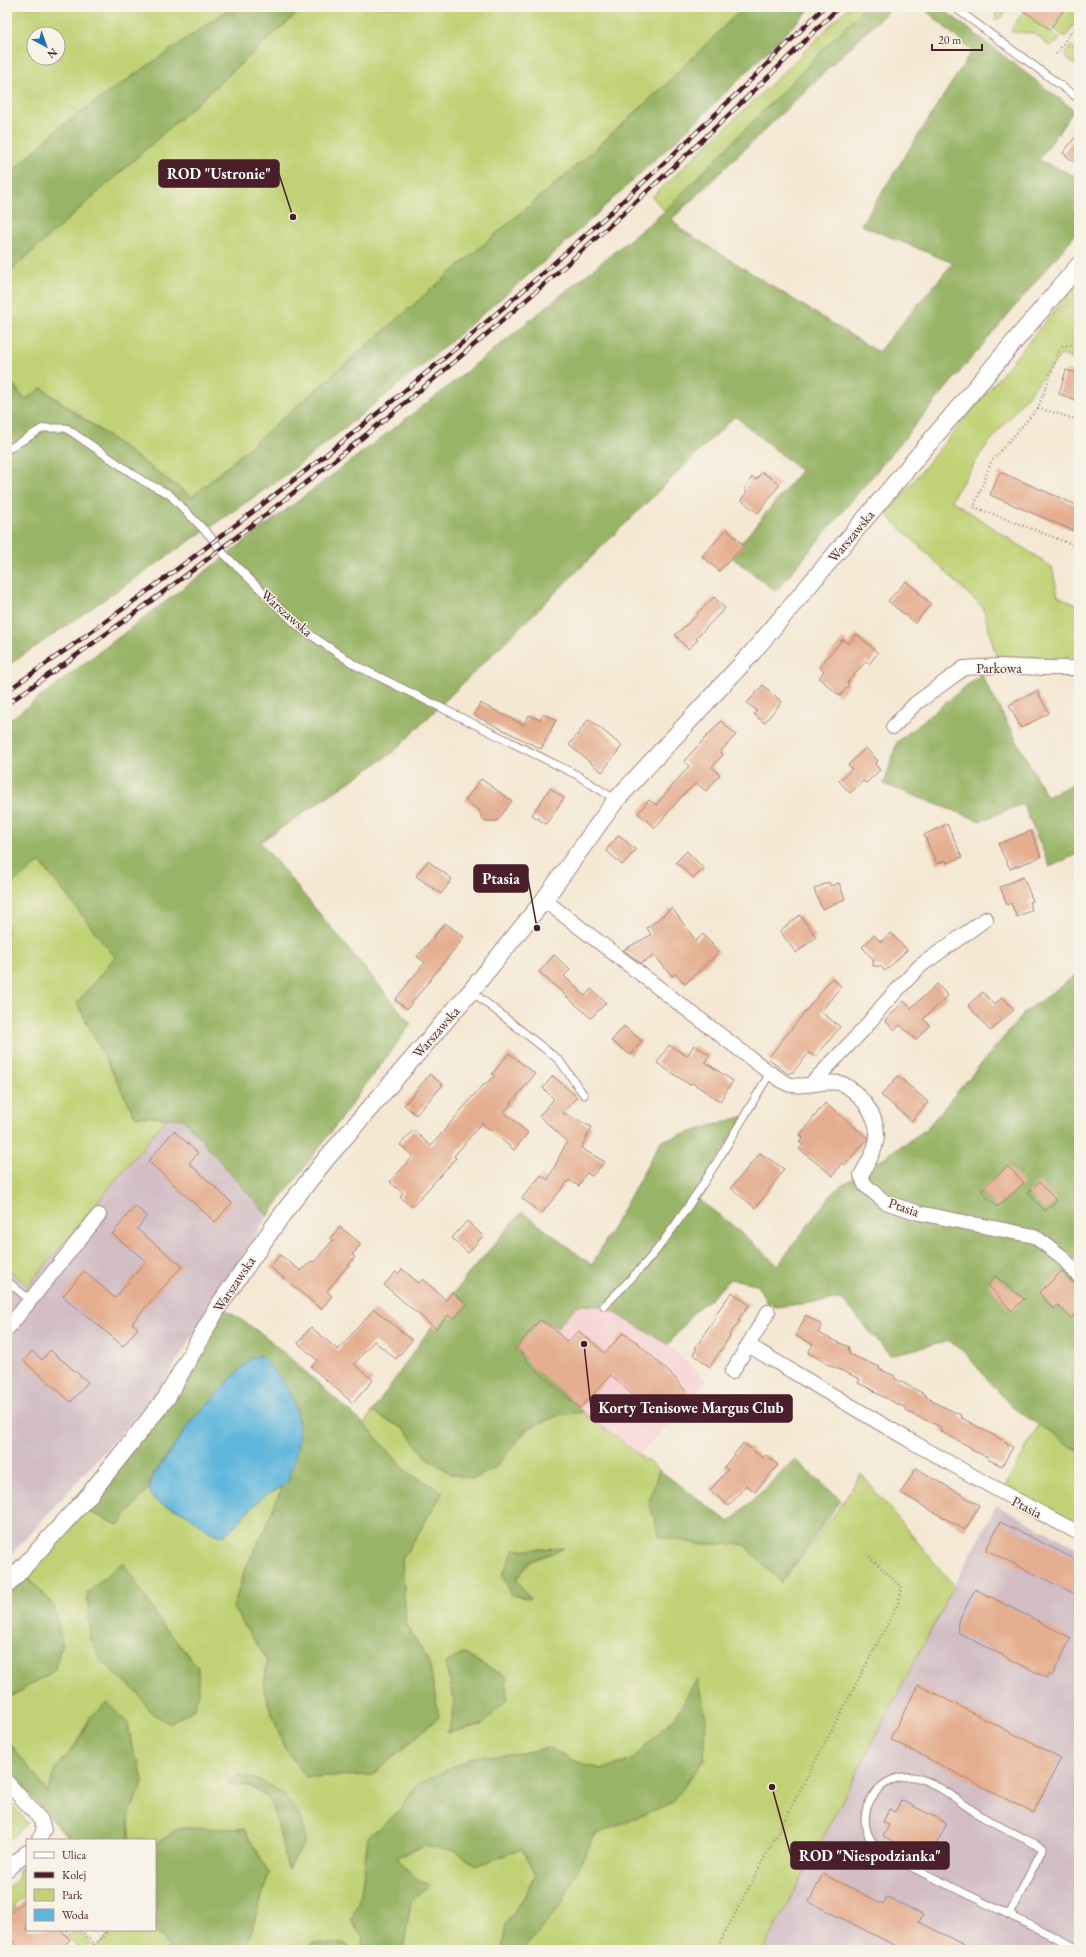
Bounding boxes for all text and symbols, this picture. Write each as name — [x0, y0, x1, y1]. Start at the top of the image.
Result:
north arrow — [26, 26, 66, 66]
scale bar — [932, 26, 982, 52]
text: 20 m — [938, 32, 962, 48]
text: N — [45, 45, 61, 62]
callout: ROD "Ustronie" — [159, 160, 279, 187]
text: ROD "Ustronie" — [167, 164, 271, 183]
street label: Warszawska — [824, 506, 878, 566]
street label: Warszawska — [257, 586, 317, 641]
street label: Parkowa — [976, 659, 1022, 677]
callout: Ptasia — [474, 865, 528, 892]
text: Ptasia — [482, 869, 520, 888]
street label: Warszawska — [409, 1002, 464, 1062]
street label: Ptasia — [886, 1193, 922, 1221]
street label: Warszawska — [209, 1252, 259, 1315]
callout: Korty Tenisowe Margus Club — [591, 1395, 792, 1422]
text: Korty Tenisowe Margus Club — [598, 1398, 784, 1417]
street label: Ptasia — [1009, 1492, 1045, 1522]
legend — [26, 1839, 156, 1931]
callout: ROD "Niespodzianka" — [791, 1842, 949, 1869]
text: ROD "Niespodzianka" — [799, 1846, 941, 1865]
text: Ulica — [62, 1847, 86, 1863]
text: Kolej — [62, 1867, 86, 1883]
text: Park — [62, 1887, 83, 1903]
text: Woda — [62, 1907, 89, 1923]

